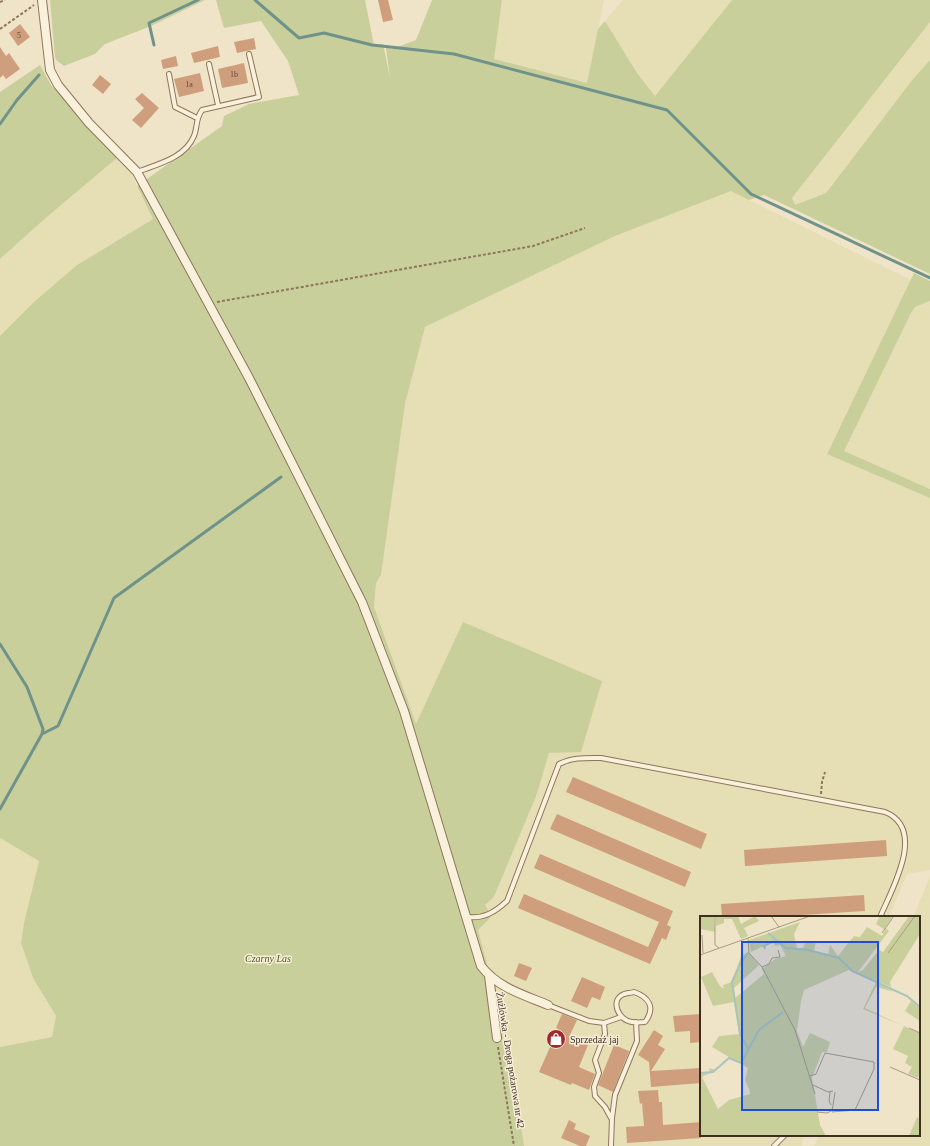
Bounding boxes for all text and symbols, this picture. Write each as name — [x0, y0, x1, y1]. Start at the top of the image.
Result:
house number: 5 — [17, 31, 21, 40]
house number: 1b — [230, 70, 238, 79]
house number: 1a — [185, 80, 193, 89]
inset map — [700, 916, 920, 1136]
park label: Czarny Las — [245, 953, 291, 964]
street label: Żużlówka - Droga pożarowa nr 42 — [494, 991, 527, 1129]
shop icon: Sprzedaż jaj — [545, 1028, 567, 1050]
place label: Sprzedaż jaj — [570, 1034, 619, 1045]

